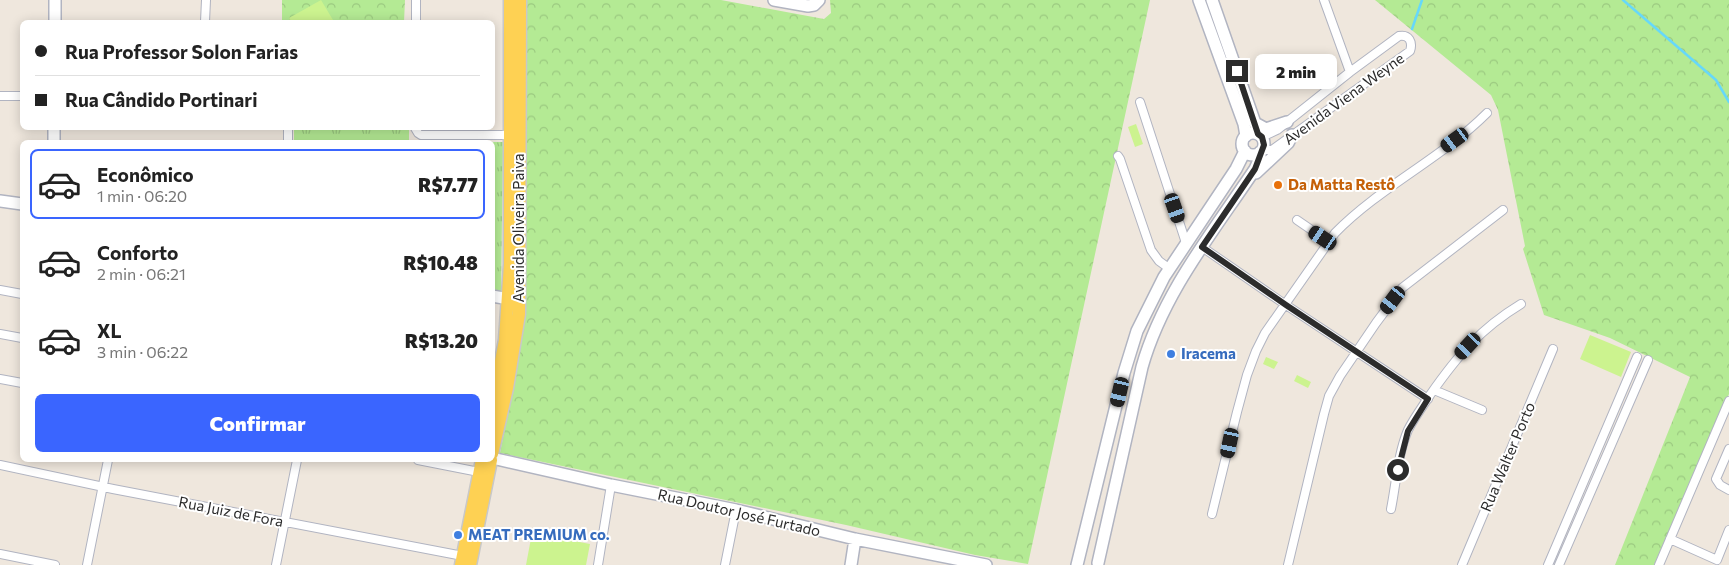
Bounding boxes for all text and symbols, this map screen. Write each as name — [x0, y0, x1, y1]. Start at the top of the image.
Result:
text: Rua Professor Solon Farias — [65, 40, 298, 63]
street label: Avenida Viena Weyne — [1280, 48, 1407, 148]
callout: 2 min — [1254, 54, 1337, 88]
route end — [1226, 60, 1248, 82]
text: 2 min — [1276, 62, 1316, 81]
text: Rua Cândido Portinari — [65, 88, 258, 111]
car — [1438, 125, 1471, 155]
street label: Avenida Oliveira Paiva — [509, 153, 527, 303]
icon: car — [37, 162, 82, 207]
text: Econômico — [97, 163, 194, 186]
text: R$7.77 — [418, 173, 478, 196]
place label: Da Matta Restô — [1288, 175, 1395, 193]
marker: Da Matta Restô — [1272, 179, 1284, 191]
text: 1 min · 06:20 — [97, 186, 187, 205]
car — [1163, 191, 1186, 225]
car — [1306, 223, 1339, 253]
icon: car — [37, 240, 82, 285]
text: Conforto — [97, 241, 178, 264]
text: R$10.48 — [403, 251, 478, 274]
text: 2 min · 06:21 — [97, 264, 186, 283]
car — [1377, 284, 1408, 316]
icon: car — [37, 318, 82, 363]
text: XL — [97, 319, 122, 342]
text: R$13.20 — [405, 329, 478, 352]
car — [1452, 330, 1483, 362]
text: 3 min · 06:22 — [97, 342, 188, 361]
place label: Iracema — [1181, 344, 1236, 362]
marker: Iracema — [1165, 348, 1177, 360]
car — [1109, 376, 1130, 408]
button: Confirmar — [35, 394, 480, 452]
street label: Rua Walter Porto — [1476, 399, 1538, 514]
car — [1219, 427, 1240, 459]
route start — [1387, 459, 1409, 481]
street label: Rua Doutor José Furtado — [656, 485, 822, 540]
street label: Rua Juiz de Fora — [177, 492, 285, 530]
place label: MEAT PREMIUM co. — [468, 525, 610, 543]
marker: MEAT PREMIUM co. — [452, 529, 464, 541]

